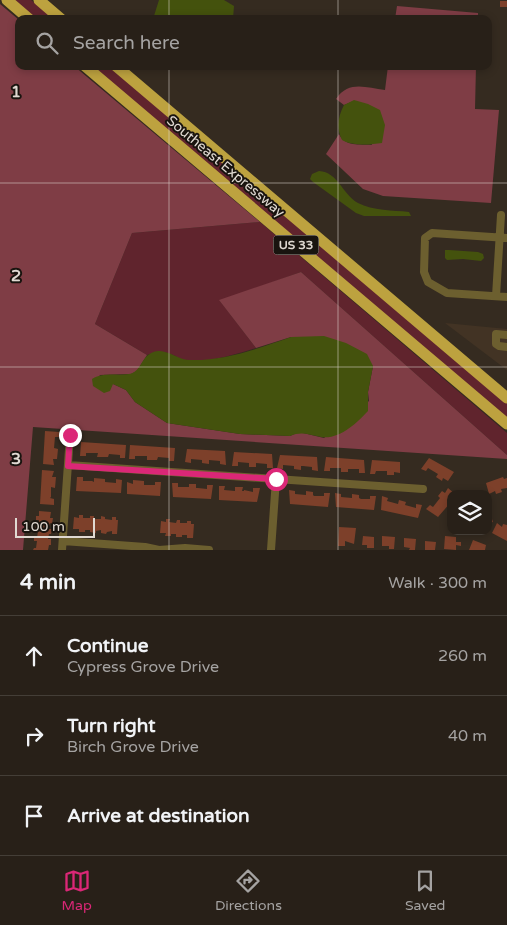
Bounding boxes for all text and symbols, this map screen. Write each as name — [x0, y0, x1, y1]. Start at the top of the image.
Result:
search box — [15, 15, 492, 70]
icon: search — [33, 29, 61, 57]
text: Search here — [73, 32, 180, 54]
text: 1 — [11, 82, 21, 102]
street label: Southeast Expressway — [163, 112, 289, 221]
road number: US 33 — [274, 236, 318, 254]
text: 2 — [11, 266, 21, 286]
route end — [59, 424, 82, 447]
text: 3 — [11, 449, 21, 469]
route start — [265, 468, 288, 491]
map controls — [447, 490, 492, 535]
button: layers — [447, 490, 492, 535]
scale bar — [15, 515, 95, 538]
text: 100 m — [22, 518, 65, 535]
text: 4 min — [20, 570, 76, 595]
text: Walk · 300 m — [388, 573, 487, 593]
text: Continue — [67, 635, 149, 657]
icon: ahead — [20, 642, 48, 670]
text: 260 m — [438, 646, 487, 666]
text: Cypress Grove Drive — [67, 657, 219, 677]
text: Turn right — [67, 715, 155, 737]
icon: right — [20, 722, 48, 750]
text: 40 m — [448, 726, 487, 746]
text: Birch Grove Drive — [67, 737, 199, 757]
icon: arrive — [20, 802, 48, 830]
text: Arrive at destination — [67, 805, 250, 827]
tab: Map — [62, 867, 92, 914]
tab: Directions — [215, 867, 282, 914]
tab: Saved — [405, 867, 445, 914]

